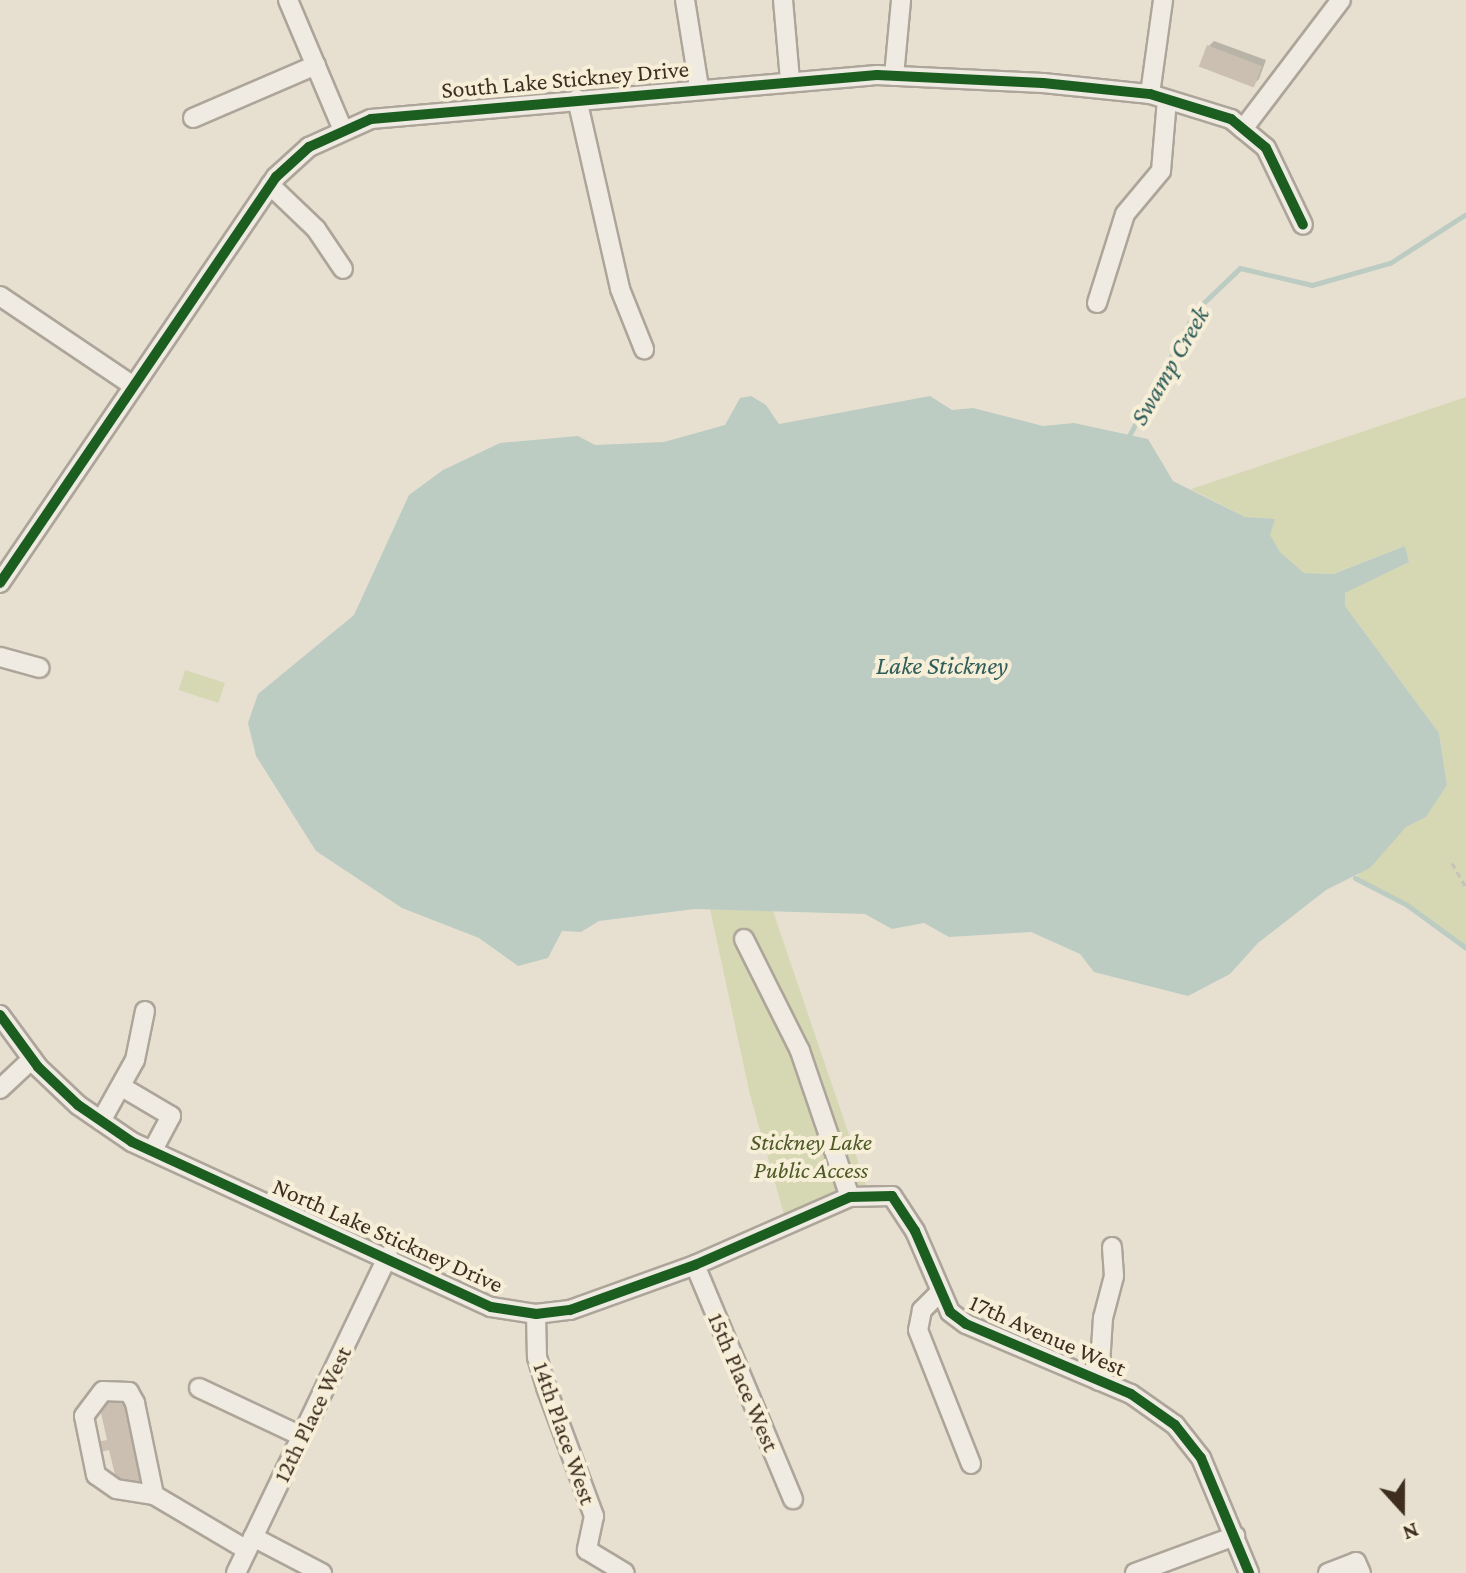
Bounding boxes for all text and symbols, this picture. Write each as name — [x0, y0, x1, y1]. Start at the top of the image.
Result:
street label: South Lake Stickney Drive — [440, 54, 690, 104]
water label: Swamp Creek — [1123, 301, 1217, 431]
water label: Lake Stickney — [876, 650, 1008, 682]
park label: Stickney Lake Public Access — [750, 1128, 872, 1184]
street label: North Lake Stickney Drive — [269, 1171, 507, 1299]
street label: 17th Avenue West — [965, 1288, 1131, 1382]
street label: 15th Place West — [702, 1308, 786, 1456]
street label: 12th Place West — [267, 1341, 357, 1487]
street label: 14th Place West — [527, 1358, 603, 1508]
north arrow — [1362, 1469, 1442, 1549]
text: N — [1399, 1518, 1422, 1546]

